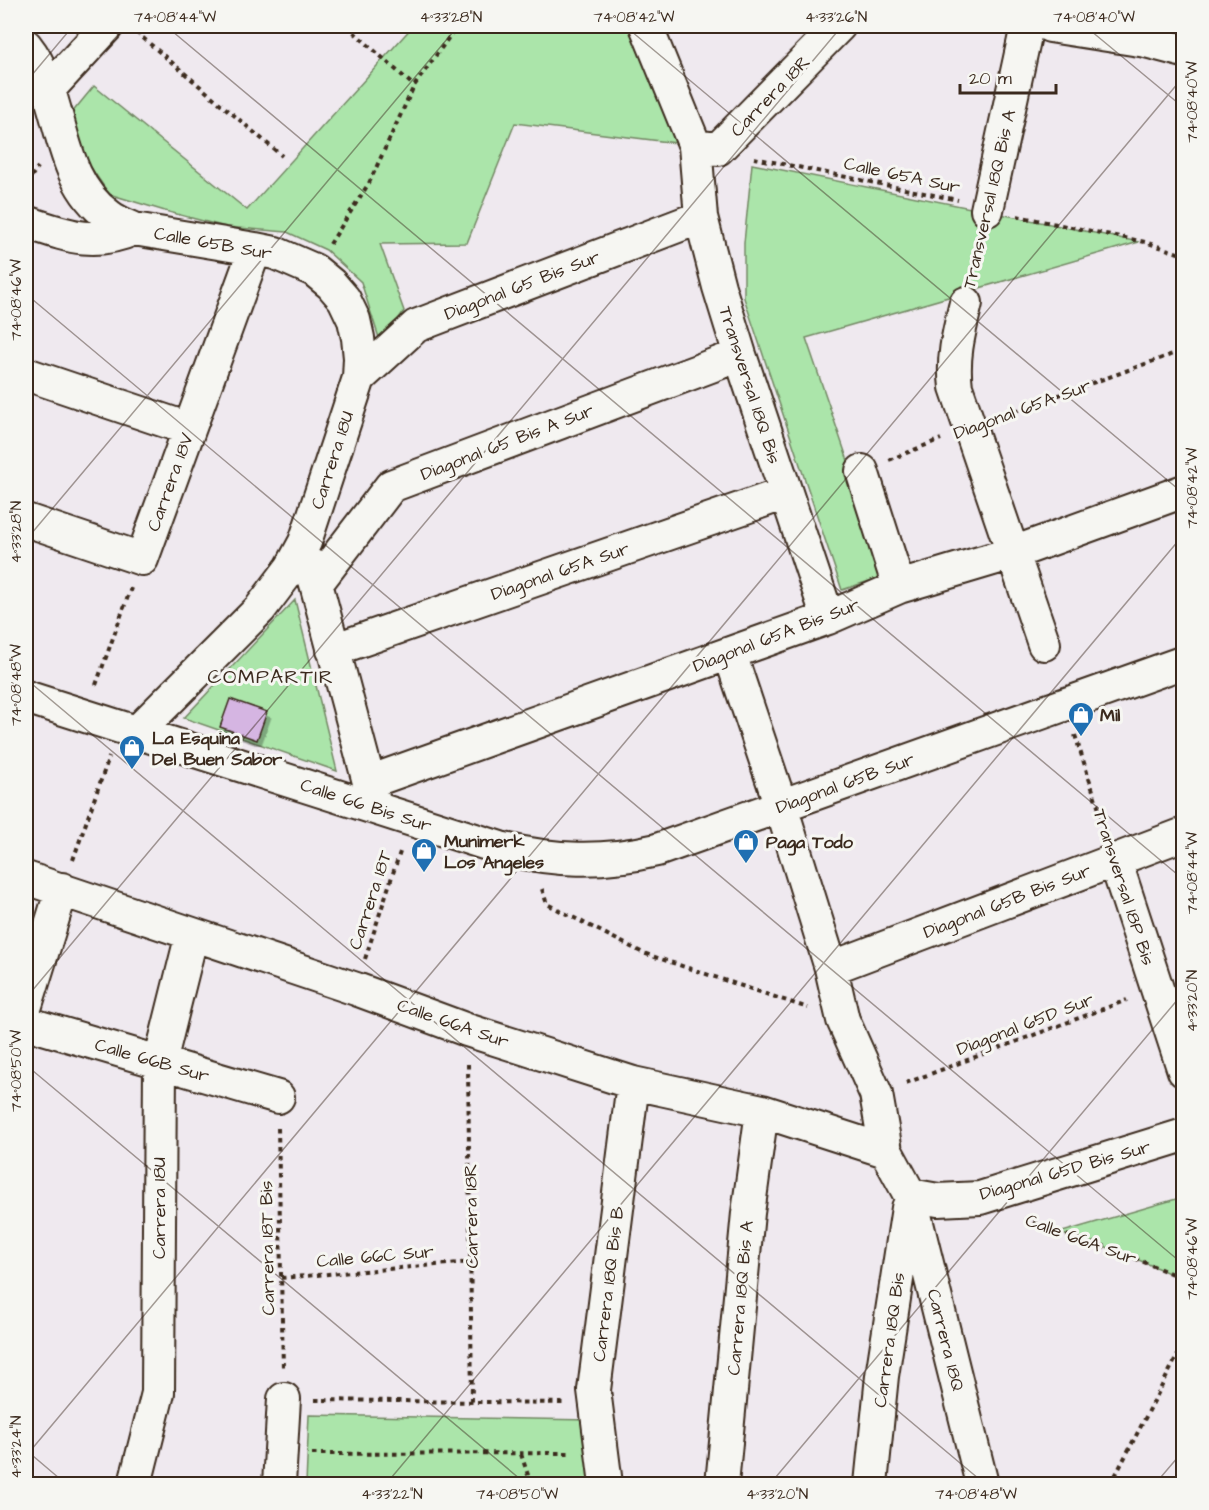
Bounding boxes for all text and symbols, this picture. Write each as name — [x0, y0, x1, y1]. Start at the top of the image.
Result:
text: 74°08'44"W — [134, 7, 216, 28]
text: 4°33'28"N — [420, 7, 482, 28]
text: 74°08'42"W — [594, 7, 674, 28]
text: 4°33'26"N — [805, 7, 867, 28]
text: 74°08'40"W — [1053, 7, 1135, 28]
street label: Carrera 18R — [725, 50, 816, 143]
scale bar — [960, 57, 1056, 95]
text: 74°08'40"W — [1182, 61, 1203, 143]
text: 20 m — [969, 66, 1012, 91]
street label: Transversal 18Q Bis A — [957, 107, 1022, 291]
street label: Calle 65A Sur — [842, 151, 962, 200]
street label: Calle 65B Sur — [152, 221, 274, 266]
street label: Diagonal 65 Bis Sur — [441, 244, 604, 328]
text: 74°08'46"W — [6, 259, 27, 341]
street label: Transversal 18Q Bis — [712, 303, 787, 467]
street label: Diagonal 65A Sur — [950, 373, 1095, 447]
street label: Diagonal 65 Bis A Sur — [417, 398, 598, 488]
street label: Carrera 18U — [305, 408, 360, 512]
street label: Carrera 18V — [141, 429, 200, 535]
text: 74°08'42"W — [1182, 448, 1203, 528]
text: 4°33'28"N — [6, 501, 27, 563]
street label: Diagonal 65A Sur — [488, 536, 633, 608]
street label: Diagonal 65A Bis Sur — [689, 592, 863, 680]
text: 74°08'48"W — [6, 644, 27, 726]
district label: COMPARTIR — [207, 663, 335, 691]
shop icon: Mil — [1066, 700, 1096, 738]
place label: Mil — [1100, 703, 1121, 728]
place label: La Esquina Del Buen Sabor — [152, 726, 282, 772]
shop icon: La Esquina Del Buen Sabor — [117, 733, 147, 771]
street label: Diagonal 65B Sur — [772, 747, 918, 821]
street label: Calle 66 Bis Sur — [297, 772, 435, 839]
street label: Transversal 18P Bis — [1086, 806, 1161, 968]
shop icon: Paga Todo — [731, 827, 761, 865]
place label: Munimerk Los Angeles — [444, 829, 544, 876]
place label: Paga Todo — [766, 830, 854, 856]
text: 74°08'44"W — [1182, 832, 1203, 914]
shop icon: Munimerk Los Angeles — [409, 836, 439, 874]
street label: Carrera 18T — [343, 847, 399, 953]
street label: Diagonal 65B Bis Sur — [920, 858, 1095, 946]
text: 4°33'20"N — [1182, 970, 1203, 1032]
street label: Diagonal 65D Sur — [953, 987, 1098, 1063]
street label: Calle 66A Sur — [394, 993, 512, 1054]
text: 74°08'50"W — [6, 1030, 27, 1112]
street label: Calle 66B Sur — [92, 1032, 212, 1089]
street label: Diagonal 65D Bis Sur — [977, 1134, 1154, 1208]
street label: Carrera 18U — [147, 1157, 172, 1259]
street label: Carrera 18R — [458, 1163, 485, 1269]
street label: Carrera 18T Bis — [254, 1180, 281, 1316]
street label: Carrera 18Q Bis B — [587, 1205, 630, 1363]
street label: Calle 66A Sur — [1022, 1208, 1140, 1271]
text: 74°08'46"W — [1182, 1218, 1203, 1300]
street label: Carrera 18Q Bis A — [721, 1219, 760, 1376]
street label: Calle 66C Sur — [315, 1239, 435, 1274]
street label: Carrera 18Q Bis — [868, 1271, 911, 1409]
street label: Carrera 18Q — [921, 1286, 970, 1394]
text: 4°33'24"N — [6, 1416, 27, 1478]
text: 4°33'22"N — [361, 1484, 423, 1505]
text: 74°08'50"W — [476, 1484, 558, 1505]
text: 4°33'20"N — [746, 1484, 808, 1505]
text: 74°08'48"W — [935, 1484, 1017, 1505]

